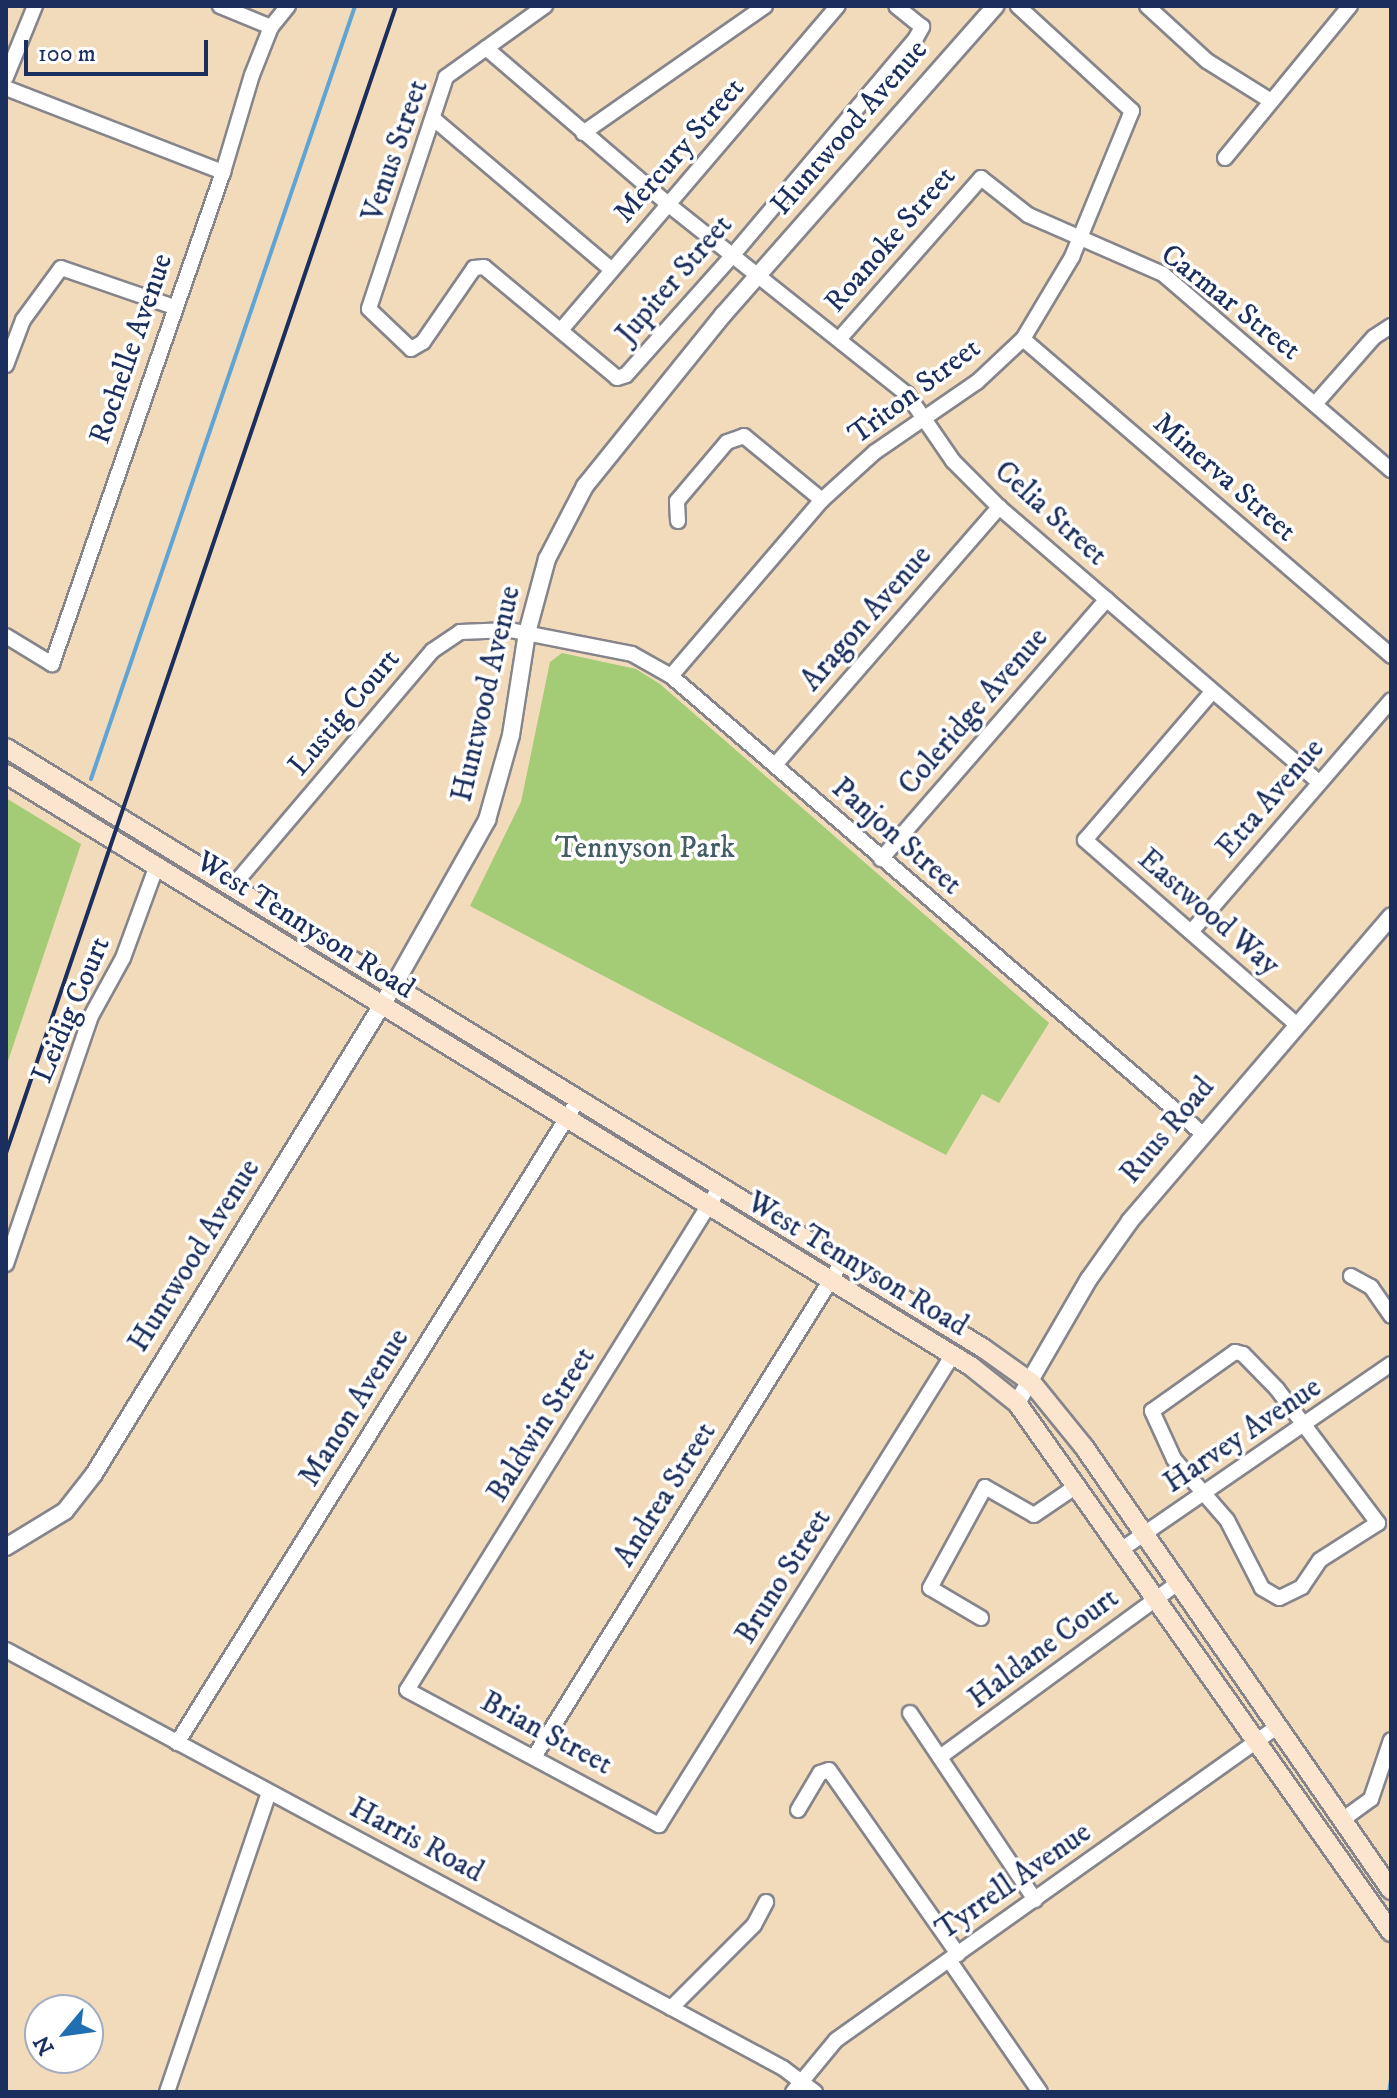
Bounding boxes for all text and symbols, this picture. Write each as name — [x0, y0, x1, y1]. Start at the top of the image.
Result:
scale bar — [28, 24, 212, 74]
street label: Huntwood Avenue — [764, 33, 936, 223]
text: 100 m — [38, 39, 96, 69]
street label: Mercury Street — [607, 71, 753, 231]
street label: Venus Street — [355, 76, 437, 226]
street label: Roanoke Street — [818, 160, 964, 320]
street label: Jupiter Street — [609, 208, 741, 352]
street label: Carmar Street — [1153, 237, 1307, 369]
street label: Rochelle Avenue — [83, 249, 181, 449]
street label: Triton Street — [842, 331, 988, 453]
street label: Minerva Street — [1145, 406, 1303, 550]
street label: Celia Street — [986, 454, 1114, 574]
street label: Aragon Avenue — [794, 539, 940, 699]
street label: Huntwood Avenue — [445, 583, 529, 805]
street label: Coleridge Avenue — [892, 621, 1056, 803]
street label: Lustig Court — [282, 642, 408, 784]
street label: Etta Avenue — [1209, 732, 1333, 866]
street label: Panjon Street — [824, 771, 968, 903]
park label: Tennyson Park — [555, 831, 735, 867]
street label: Eastwood Way — [1130, 842, 1286, 984]
street label: West Tennyson Road — [189, 844, 421, 1008]
street label: Leidig Court — [25, 931, 119, 1089]
street label: Ruus Road — [1113, 1071, 1223, 1191]
street label: Huntwood Avenue — [121, 1153, 269, 1359]
street label: West Tennyson Road — [740, 1185, 974, 1345]
street label: Manon Avenue — [292, 1323, 418, 1493]
street label: Baldwin Street — [480, 1341, 604, 1509]
street label: Harvey Avenue — [1157, 1370, 1329, 1502]
street label: Andrea Street — [607, 1416, 725, 1574]
street label: Bruno Street — [728, 1503, 840, 1651]
street label: Haldane Court — [962, 1581, 1126, 1717]
street label: Brian Street — [474, 1684, 618, 1784]
street label: Harris Road — [343, 1791, 489, 1891]
street label: Tyrrell Avenue — [929, 1815, 1099, 1949]
north arrow — [24, 1994, 104, 2074]
text: N — [28, 2030, 61, 2059]

